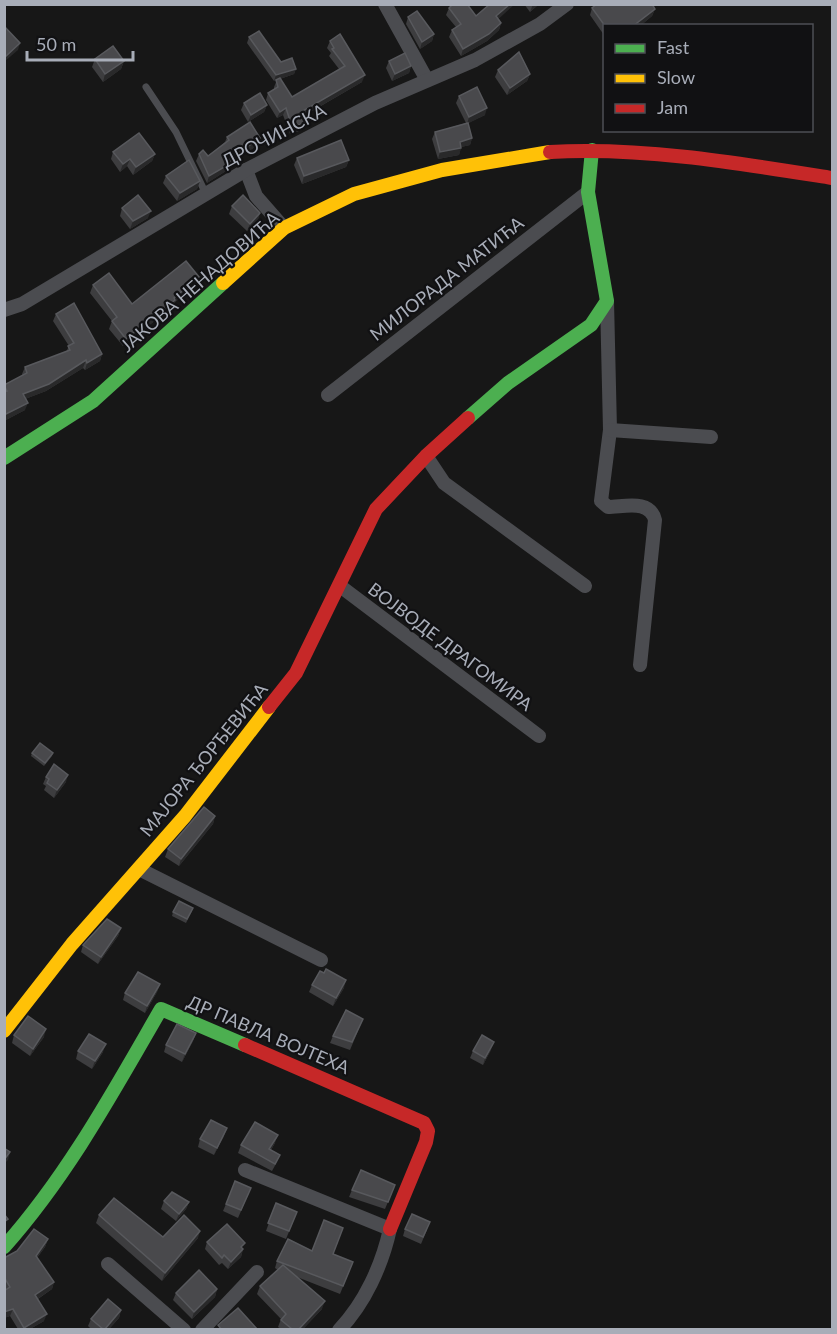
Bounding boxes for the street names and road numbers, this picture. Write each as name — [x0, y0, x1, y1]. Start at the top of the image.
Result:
street label: ДРОЧИНСКА — [218, 98, 330, 172]
street label: ЈАКОВА НЕНАДОВИЋА — [115, 206, 284, 356]
street label: МИЛОРАДА МАТИЋА — [365, 211, 528, 345]
street label: ВОЈВОДЕ ДРАГОМИРА — [364, 577, 538, 716]
street label: МАЈОРА ЂОРЂЕВИЋА — [135, 678, 272, 840]
street label: ДР ПАВЛА ВОЈТЕХА — [184, 990, 354, 1079]

